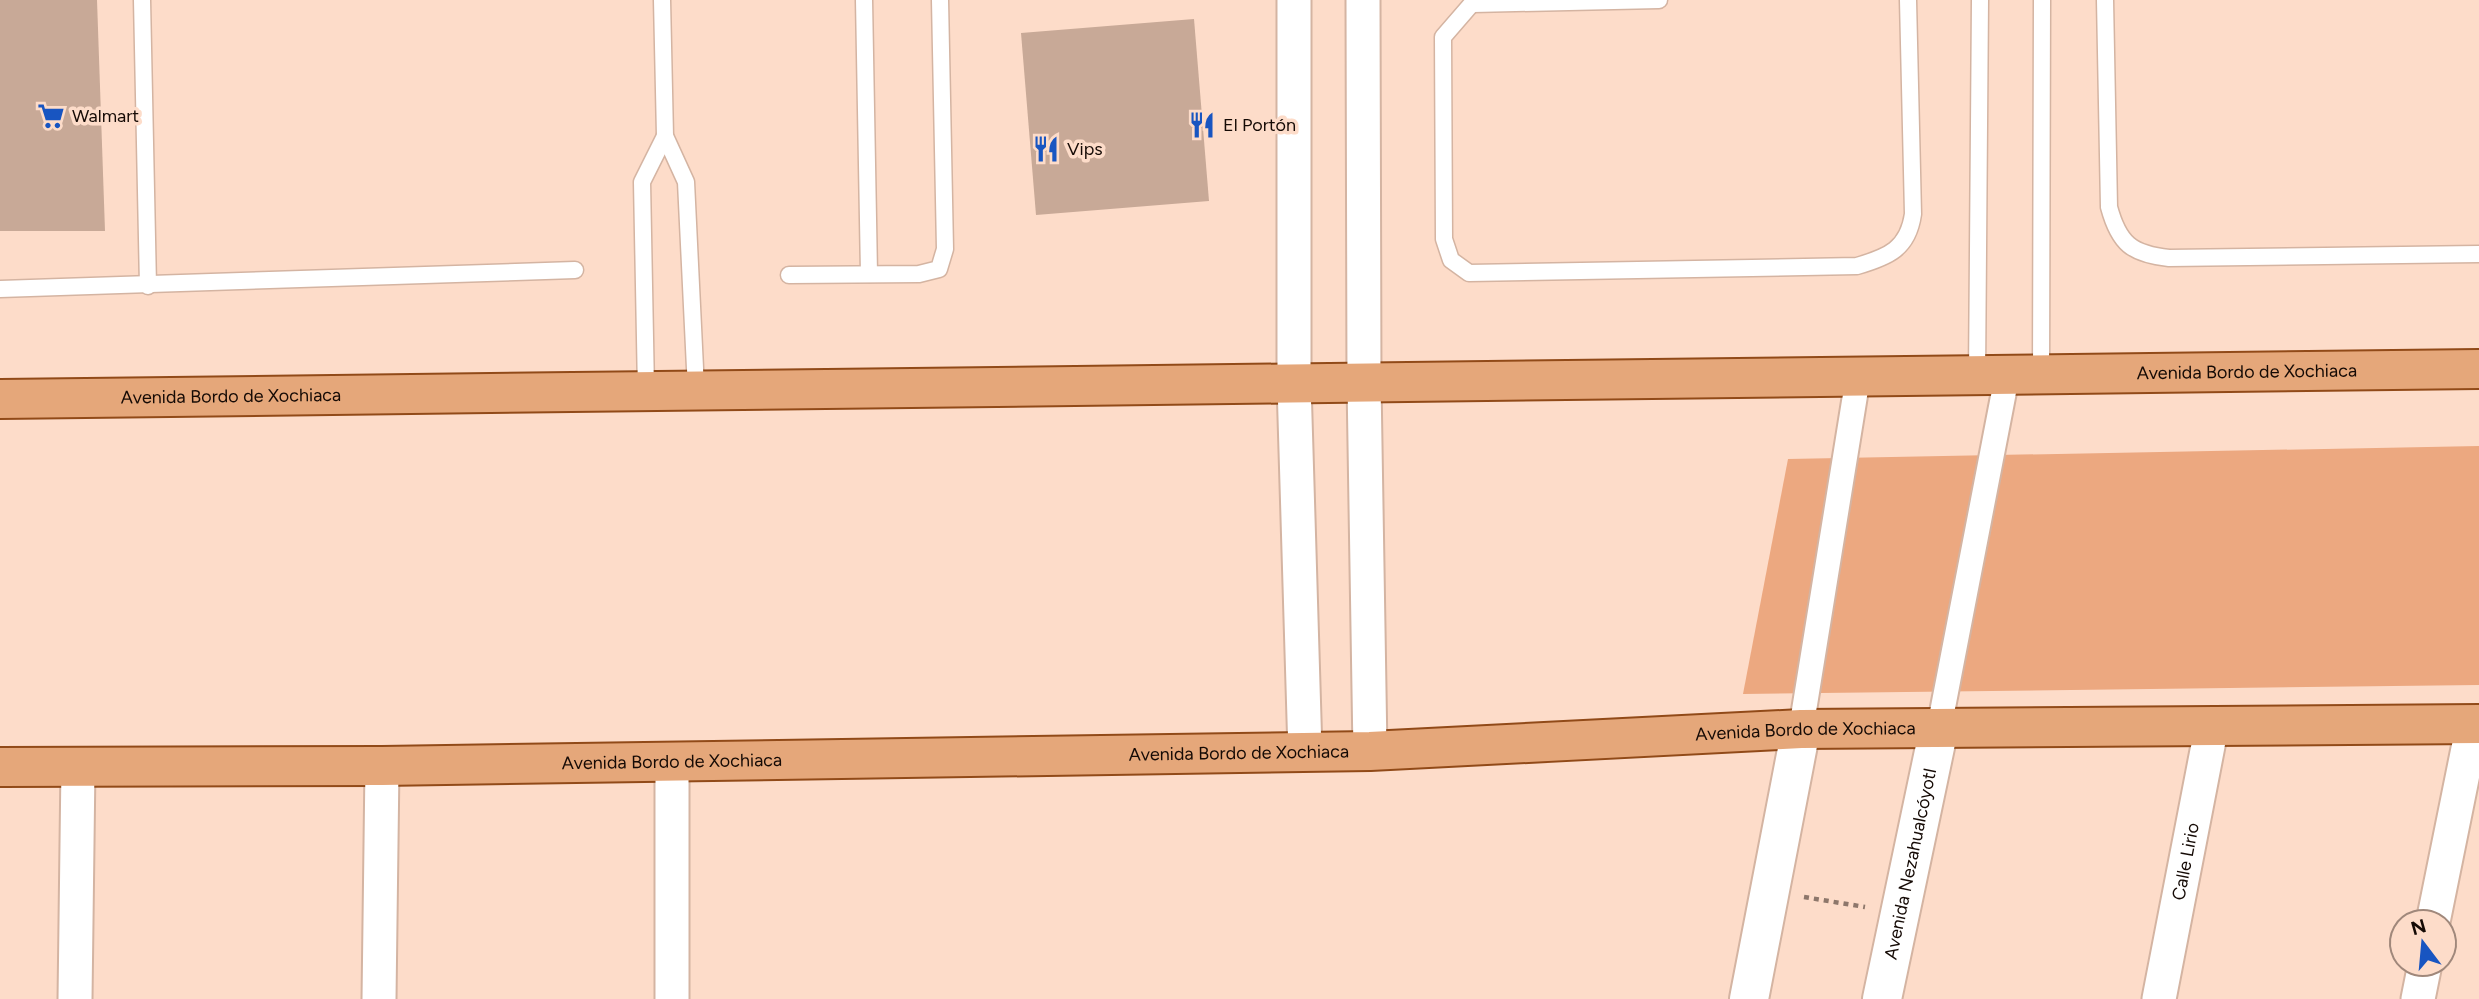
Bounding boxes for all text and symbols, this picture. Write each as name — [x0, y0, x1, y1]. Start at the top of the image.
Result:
supermarket icon: Walmart — [36, 101, 66, 131]
place label: Walmart — [72, 105, 139, 127]
restaurant icon: El Portón — [1187, 110, 1217, 140]
place label: El Portón — [1223, 114, 1296, 136]
restaurant icon: Vips — [1031, 134, 1061, 164]
place label: Vips — [1067, 138, 1103, 160]
street label: Avenida Bordo de Xochiaca — [2136, 359, 2357, 384]
street label: Avenida Bordo de Xochiaca — [121, 384, 341, 409]
street label: Avenida Bordo de Xochiaca — [1695, 717, 1916, 745]
street label: Avenida Bordo de Xochiaca — [1129, 740, 1349, 766]
street label: Avenida Bordo de Xochiaca — [562, 749, 782, 774]
street label: Avenida Nezahualcóyotl — [1880, 766, 1941, 962]
street label: Calle Lirio — [2167, 821, 2204, 902]
north arrow — [2388, 908, 2458, 978]
text: N — [2408, 914, 2429, 940]

